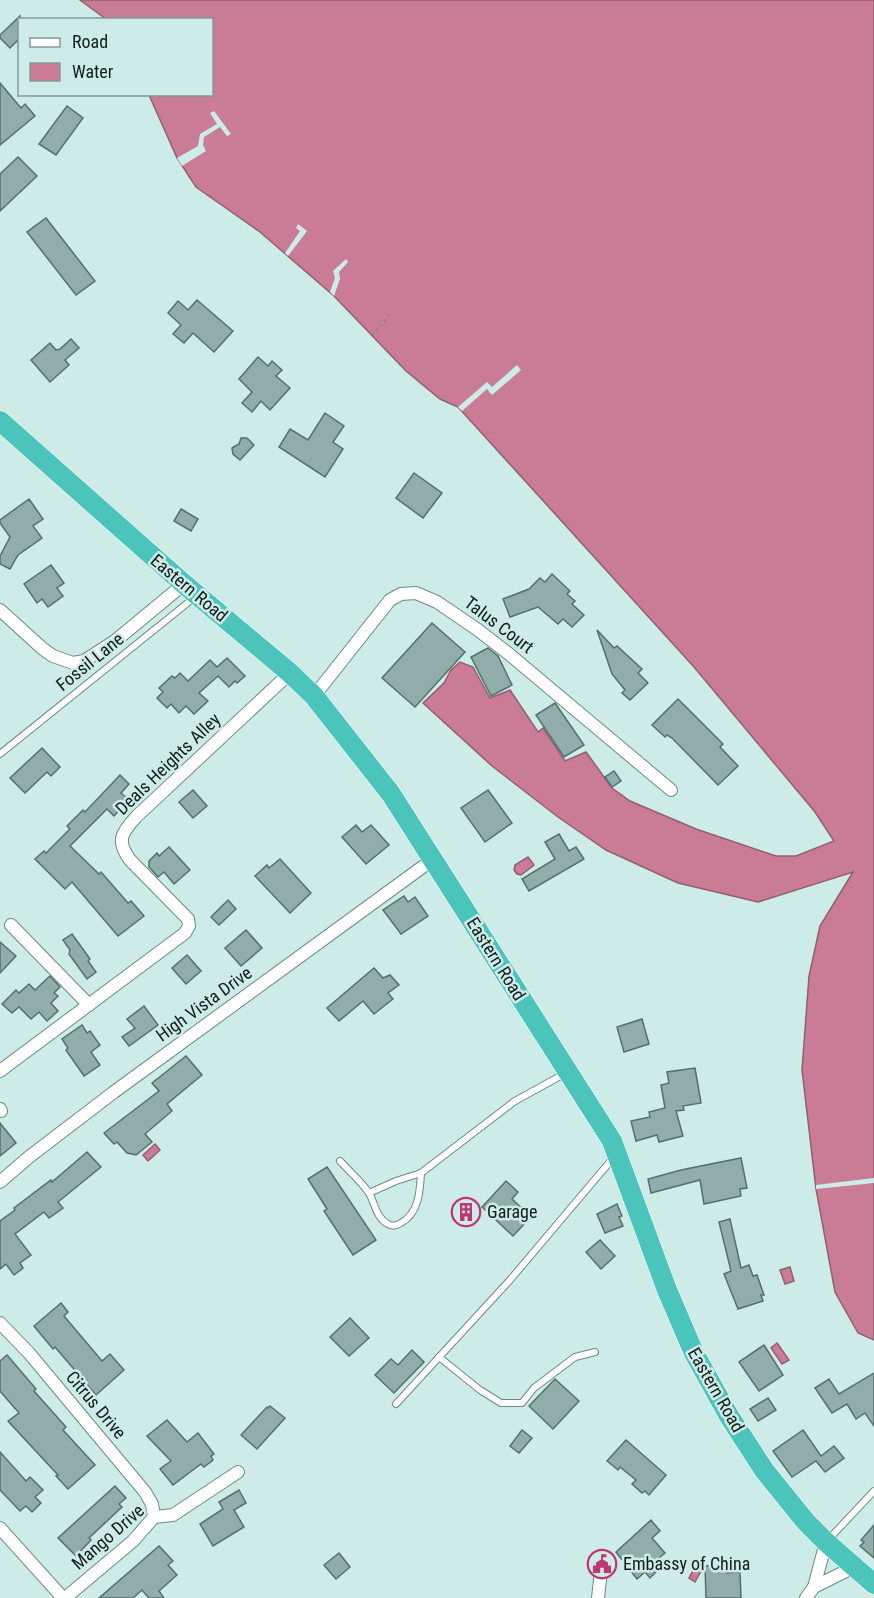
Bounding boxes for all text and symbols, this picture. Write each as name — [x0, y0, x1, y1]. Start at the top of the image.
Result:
legend — [18, 18, 213, 96]
text: Road — [72, 31, 108, 52]
text: Water — [72, 61, 114, 82]
street label: Eastern Road — [147, 549, 232, 626]
street label: Talus Court — [460, 592, 538, 657]
street label: Fossil Lane — [52, 628, 128, 695]
street label: Deals Heights Alley — [111, 708, 225, 819]
street label: Eastern Road — [463, 913, 530, 1004]
street label: High Vista Drive — [152, 962, 256, 1045]
building icon: Garage — [450, 1196, 482, 1228]
place label: Garage — [487, 1201, 537, 1222]
street label: Eastern Road — [684, 1344, 749, 1436]
street label: Citrus Drive — [62, 1366, 131, 1443]
street label: Mango Drive — [67, 1500, 148, 1574]
public building icon: Embassy of China — [586, 1548, 618, 1580]
place label: Embassy of China — [623, 1553, 750, 1574]

